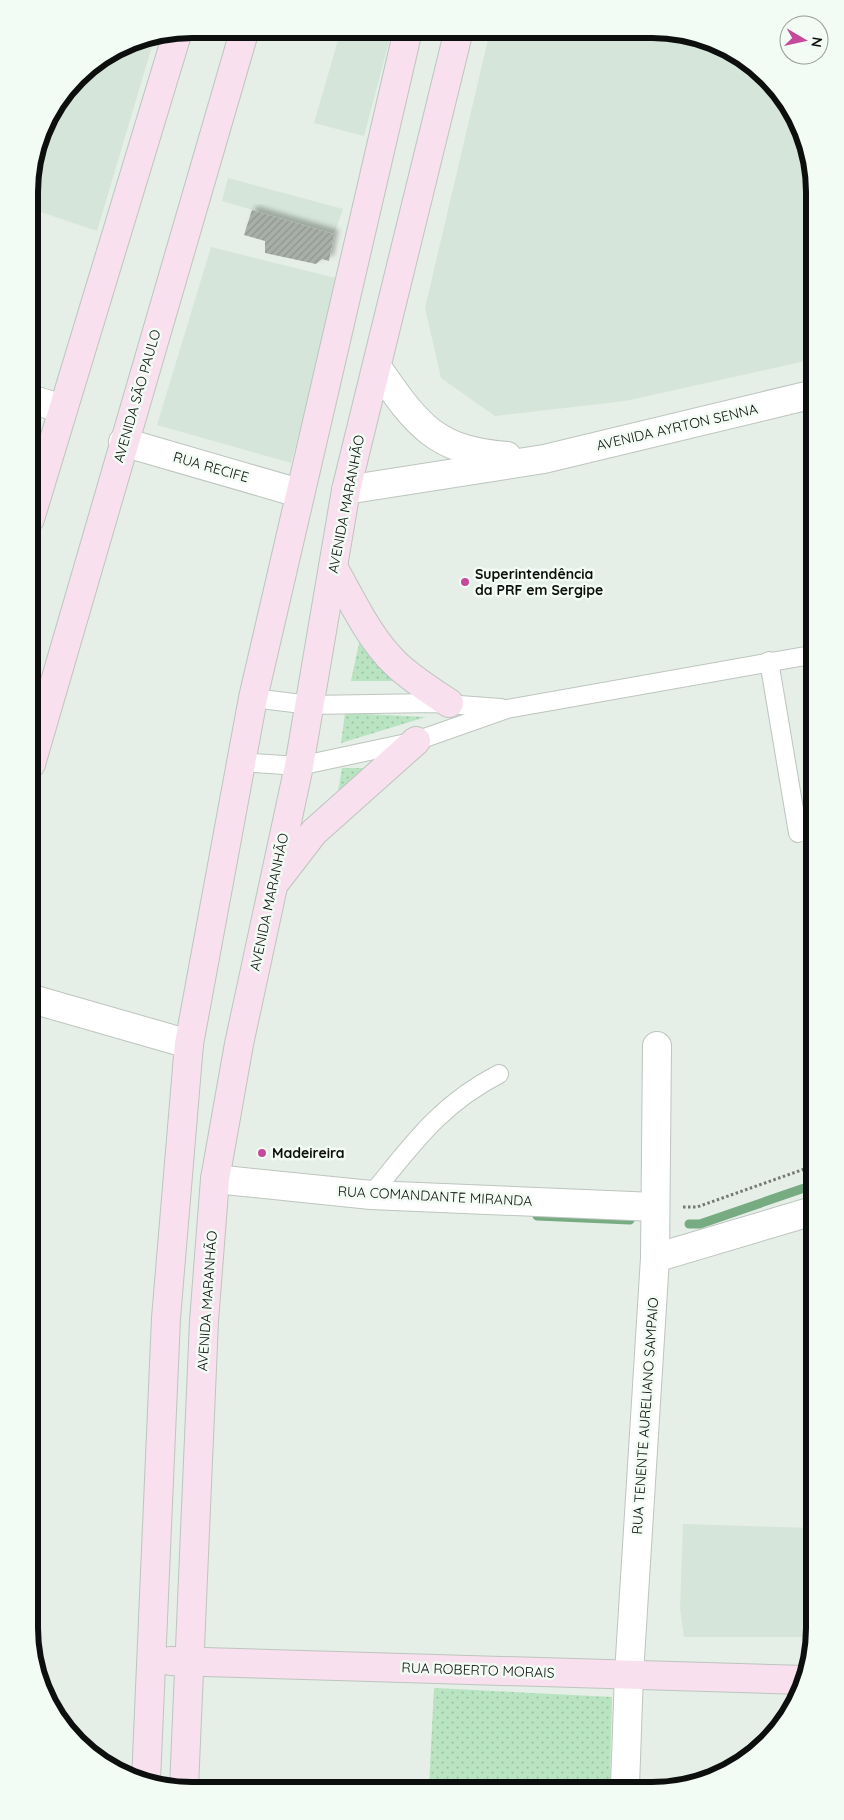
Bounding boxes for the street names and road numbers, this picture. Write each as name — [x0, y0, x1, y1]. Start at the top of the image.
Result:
street label: AVENIDA SÃO PAULO — [109, 327, 165, 465]
street label: AVENIDA AYRTON SENNA — [594, 400, 760, 454]
street label: AVENIDA MARANHÃO — [324, 433, 368, 575]
street label: RUA RECIFE — [171, 448, 251, 486]
street label: AVENIDA MARANHÃO — [246, 831, 292, 973]
street label: RUA COMANDANTE MIRANDA — [337, 1182, 533, 1210]
street label: AVENIDA MARANHÃO — [193, 1230, 221, 1372]
street label: RUA TENENTE AURELIANO SAMPAIO — [628, 1297, 662, 1535]
street label: RUA ROBERTO MORAIS — [401, 1658, 555, 1682]

